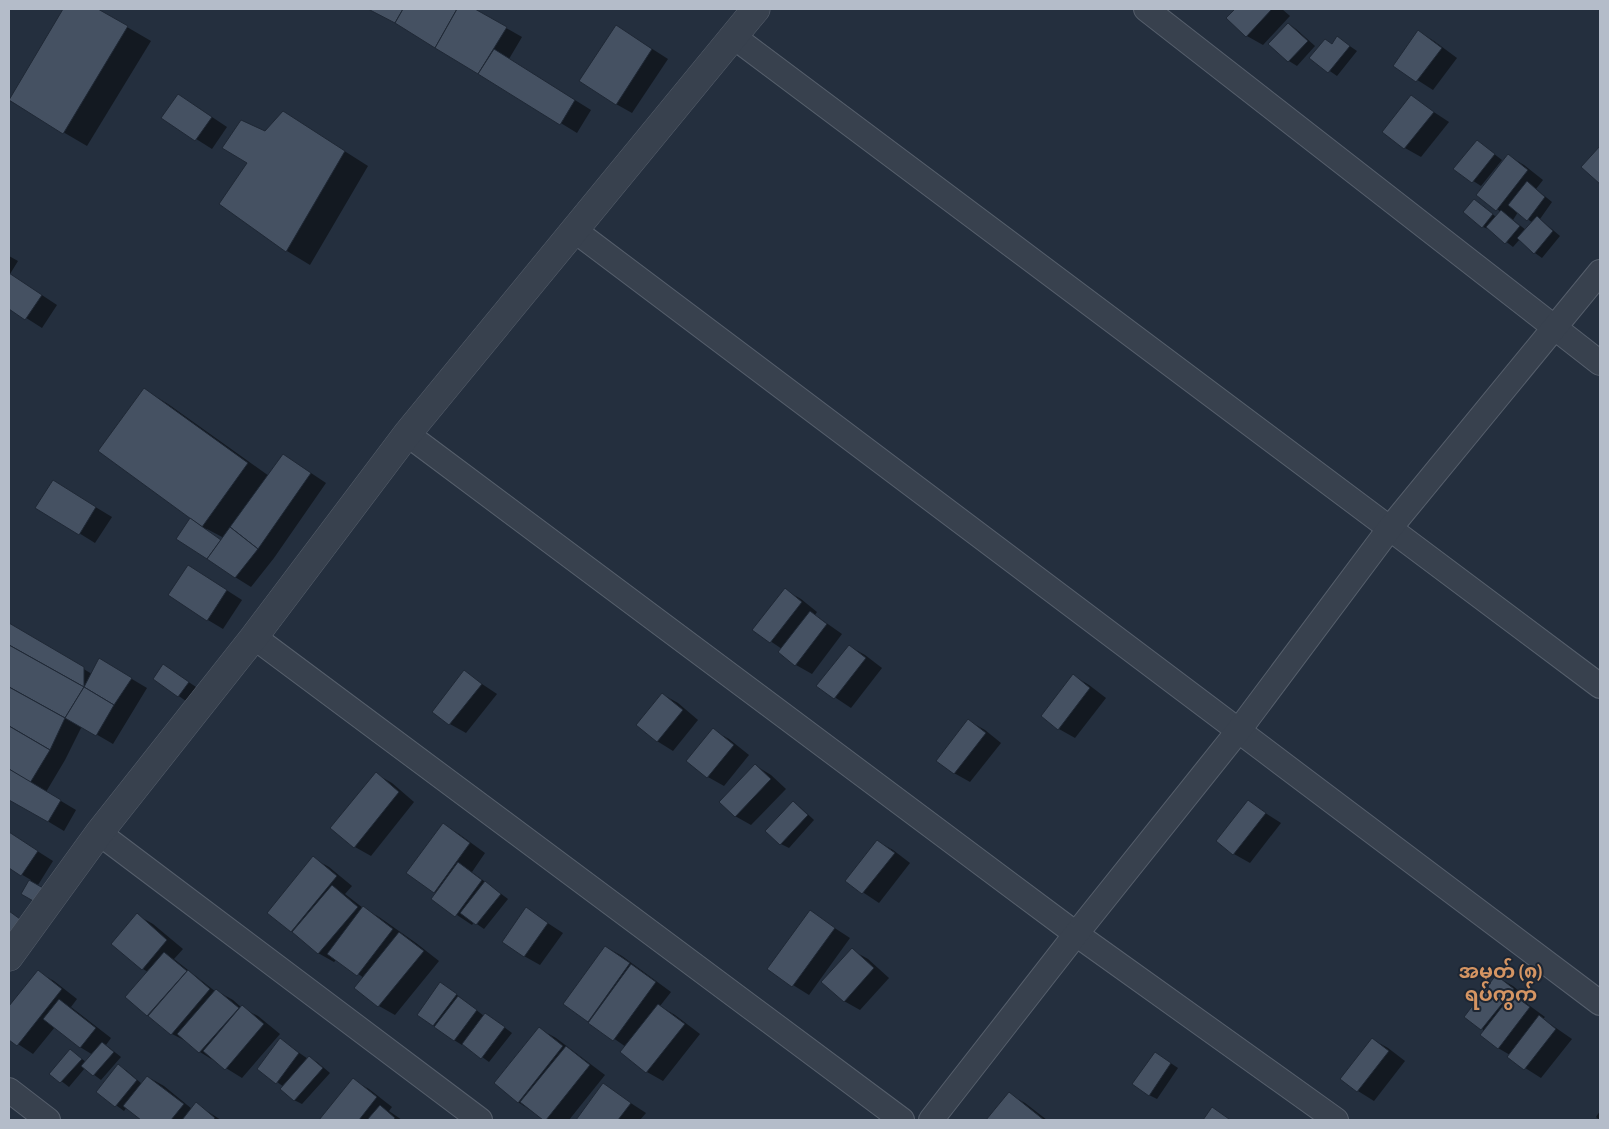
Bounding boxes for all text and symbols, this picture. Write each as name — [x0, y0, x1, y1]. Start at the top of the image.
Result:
district label: အမှတ် (၈) ရပ်ကွက် — [1459, 958, 1543, 1010]

